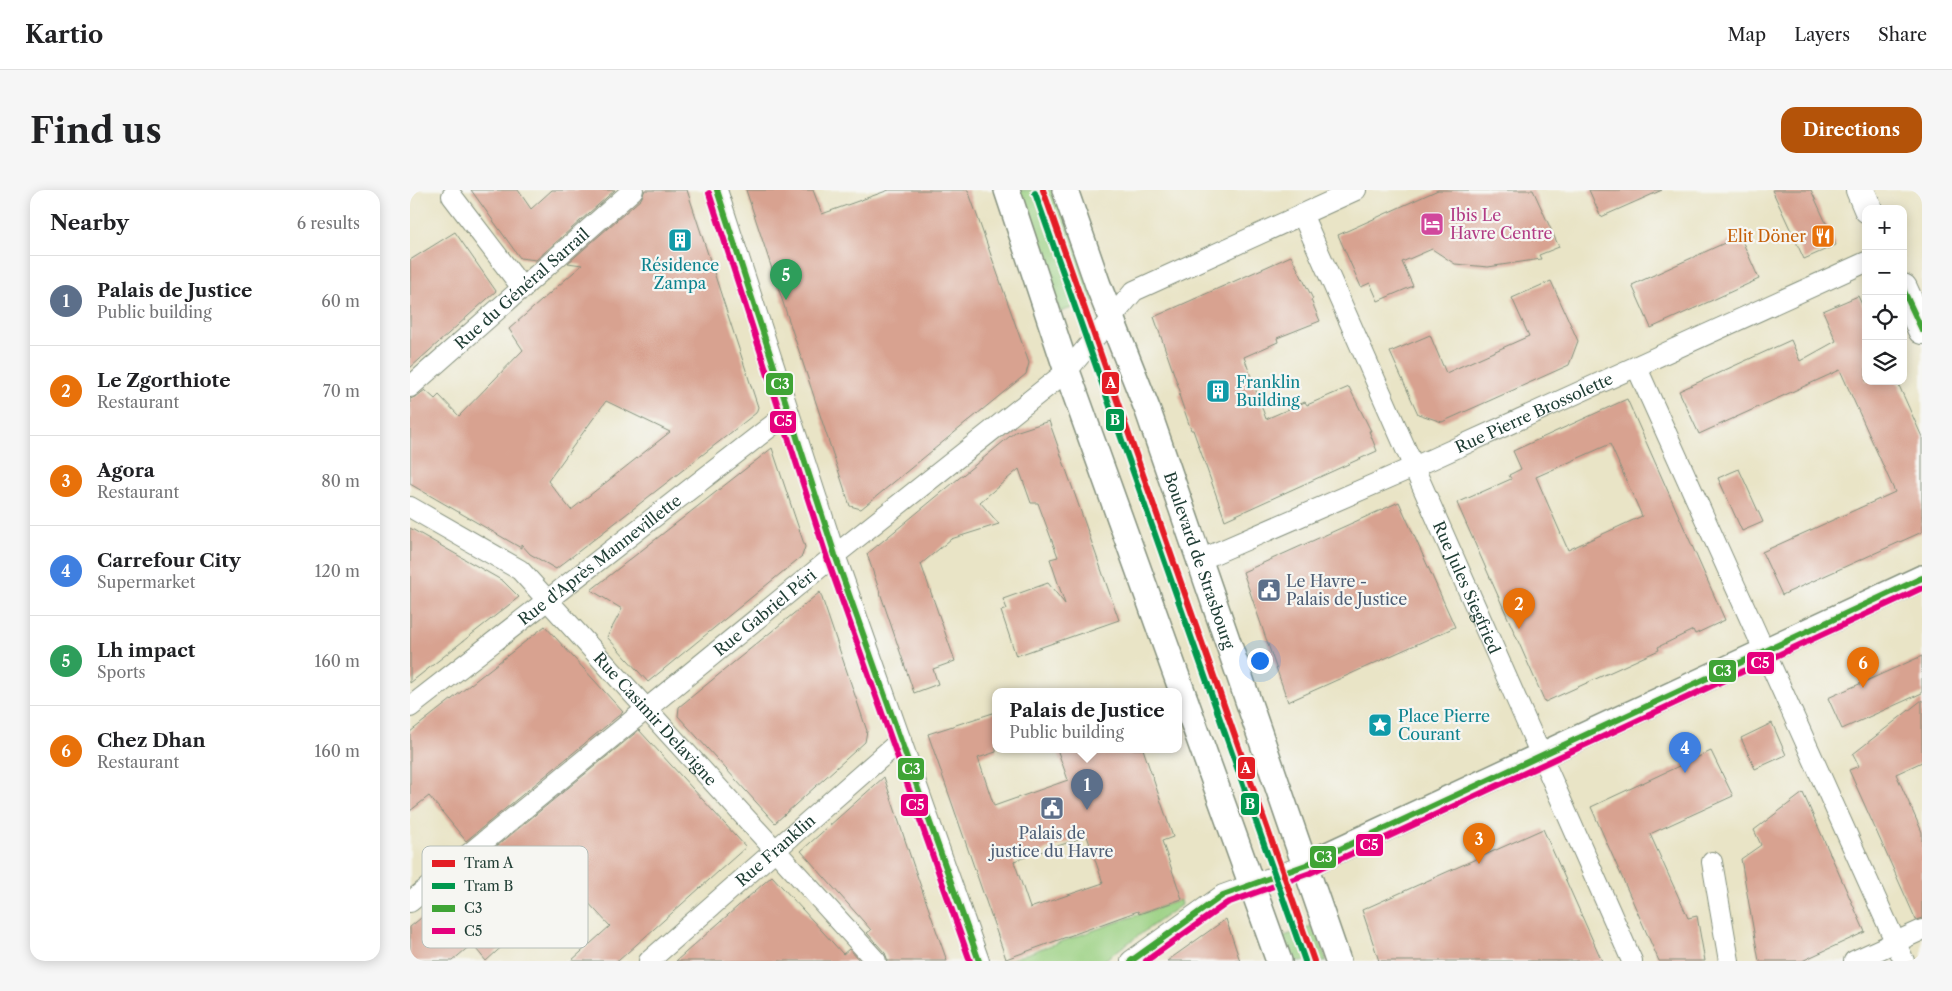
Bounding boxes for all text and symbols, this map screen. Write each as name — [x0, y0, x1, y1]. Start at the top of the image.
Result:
text: Kartio — [25, 20, 103, 49]
text: Map — [1728, 24, 1766, 46]
text: Layers — [1794, 24, 1850, 46]
text: Share — [1878, 24, 1927, 46]
button: Directions — [1781, 107, 1922, 153]
text: Find us — [30, 109, 162, 152]
place label: Ibis Le Havre Centre — [1450, 205, 1553, 243]
map controls — [1862, 205, 1907, 385]
button: + — [1862, 205, 1907, 250]
text: Nearby — [50, 210, 129, 235]
hotel icon: Ibis Le Havre Centre — [1419, 211, 1445, 237]
text: 6 results — [297, 213, 360, 233]
street label: Rue du Général Sarrail — [450, 223, 593, 353]
restaurant icon: Elit Döner — [1810, 223, 1836, 249]
place label: Elit Döner — [1727, 226, 1806, 246]
building icon: Résidence Zampa — [667, 227, 693, 253]
button: − — [1862, 250, 1907, 295]
place label: Résidence Zampa — [641, 255, 719, 293]
pin: 5 — [770, 259, 802, 300]
text: Palais de Justice — [97, 279, 252, 302]
text: 1 — [62, 291, 70, 311]
text: 60 m — [321, 291, 360, 311]
button: locate — [1862, 295, 1907, 340]
text: Public building — [97, 302, 212, 322]
button: layers — [1862, 340, 1907, 385]
street label: Rue Pierre Brossolette — [1452, 368, 1616, 457]
text: Le Zgorthiote — [97, 369, 231, 392]
line badge: A — [1101, 371, 1120, 395]
line badge: C3 — [765, 372, 794, 396]
place label: Franklin Building — [1236, 372, 1300, 410]
text: A — [1105, 374, 1118, 392]
text: C3 — [770, 375, 790, 393]
building icon: Franklin Building — [1205, 378, 1231, 404]
text: 2 — [61, 381, 71, 401]
text: 70 m — [323, 381, 360, 401]
text: Restaurant — [97, 392, 179, 412]
line badge: B — [1105, 408, 1125, 432]
line badge: C5 — [769, 410, 797, 434]
text: B — [1110, 411, 1120, 429]
text: C5 — [774, 412, 793, 430]
text: Agora — [97, 459, 155, 482]
street label: Boulevard de Strasbourg — [1160, 469, 1240, 652]
text: 3 — [61, 471, 71, 491]
text: 80 m — [321, 471, 360, 491]
text: Restaurant — [97, 482, 179, 502]
street label: Rue d'Après Mannevillette — [514, 490, 685, 629]
street label: Rue Jules Siegfried — [1429, 518, 1505, 657]
text: Carrefour City — [97, 549, 241, 572]
text: 4 — [61, 561, 71, 581]
text: 120 m — [315, 561, 360, 581]
street label: Rue Gabriel Péri — [710, 565, 820, 660]
place label: Le Havre - Palais de Justice — [1286, 571, 1407, 609]
text: Supermarket — [97, 572, 195, 592]
public building icon: Le Havre - Palais de Justice — [1256, 577, 1282, 603]
pin: 2 — [1503, 588, 1535, 629]
text: Lh impact — [97, 639, 195, 662]
pin: 6 — [1847, 647, 1879, 688]
street label: Rue Casimir Delavigne — [590, 648, 721, 790]
your location — [1247, 648, 1273, 674]
text: 5 — [62, 651, 70, 671]
text: 160 m — [315, 651, 360, 671]
line badge: C5 — [1746, 651, 1775, 675]
text: C5 — [1751, 654, 1770, 672]
line badge: C3 — [1708, 659, 1737, 683]
text: Sports — [97, 662, 146, 682]
text: C3 — [1712, 662, 1732, 680]
popup — [992, 688, 1182, 753]
text: Palais de Justice — [1009, 699, 1165, 722]
place label: Place Pierre Courant — [1398, 706, 1490, 744]
place icon: Place Pierre Courant — [1367, 712, 1393, 738]
text: Public building — [1009, 722, 1124, 742]
text: Chez Dhan — [97, 729, 206, 752]
pin: 4 — [1669, 732, 1701, 773]
text: 6 — [61, 741, 71, 761]
text: 160 m — [315, 741, 360, 761]
text: Restaurant — [97, 752, 179, 772]
line badge: A — [1237, 756, 1256, 780]
line badge: C3 — [897, 757, 925, 781]
text: A — [1240, 759, 1253, 777]
text: C3 — [901, 760, 921, 778]
pin: 1 — [1071, 769, 1103, 810]
line badge: B — [1240, 792, 1260, 816]
line badge: C5 — [900, 793, 929, 817]
public building icon: Palais de justice du Havre — [1039, 795, 1065, 821]
text: B — [1245, 795, 1255, 813]
text: C5 — [906, 796, 925, 814]
street label: Rue Franklin — [731, 810, 819, 890]
place label: Palais de justice du Havre — [987, 823, 1114, 861]
pin: 3 — [1463, 823, 1495, 864]
line badge: C5 — [1355, 833, 1384, 857]
text: C5 — [1360, 836, 1379, 854]
line badge: C3 — [1309, 845, 1337, 869]
legend — [422, 846, 588, 948]
text: C3 — [1313, 848, 1333, 866]
text: Tram A — [464, 854, 514, 872]
text: Tram B — [464, 877, 514, 895]
text: C3 — [464, 899, 483, 917]
text: C5 — [464, 922, 482, 940]

